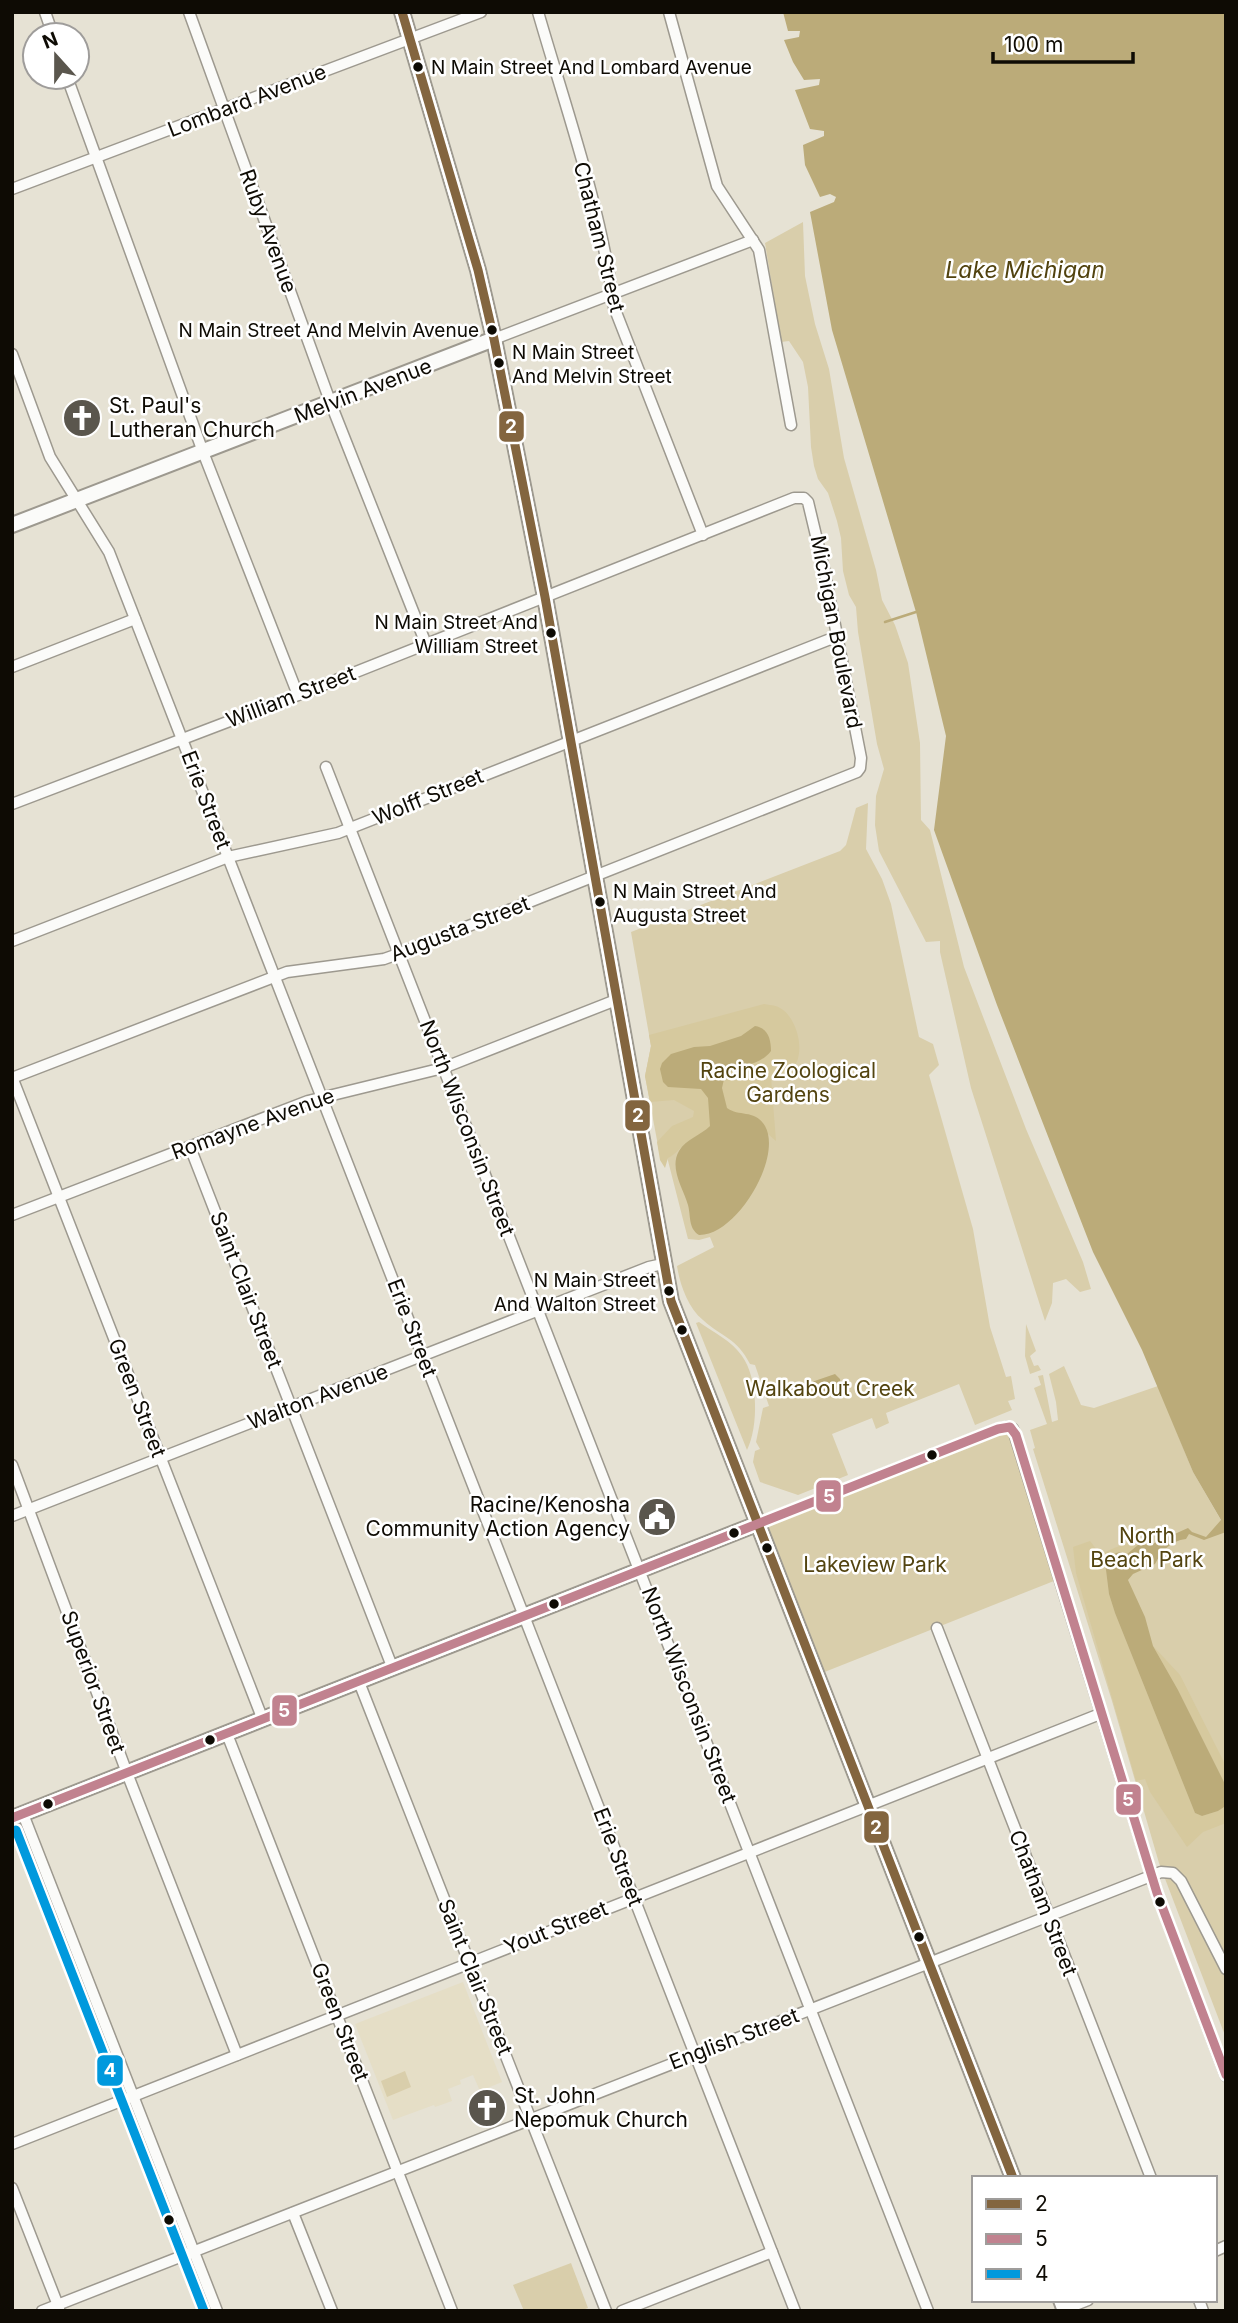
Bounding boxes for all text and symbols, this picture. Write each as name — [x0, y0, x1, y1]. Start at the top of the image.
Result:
north arrow — [21, 21, 91, 91]
scale bar — [993, 21, 1133, 65]
text: N — [39, 27, 61, 54]
text: 100 m — [1004, 32, 1063, 57]
place label: N Main Street And Lombard Avenue — [431, 56, 752, 79]
street label: Lombard Avenue — [164, 59, 330, 142]
marker: N Main Street And Lombard Avenue — [411, 60, 425, 74]
street label: Chatham Street — [569, 159, 630, 315]
street label: Ruby Avenue — [235, 166, 302, 296]
water label: Lake Michigan — [945, 256, 1105, 284]
place label: N Main Street And Melvin Avenue — [179, 319, 479, 342]
marker: N Main Street And Melvin Avenue — [485, 323, 499, 337]
place label: N Main Street And Melvin Street — [512, 341, 672, 388]
street label: Melvin Avenue — [290, 353, 435, 428]
marker: N Main Street And Melvin Street — [492, 356, 506, 370]
place label: St. Paul's Lutheran Church — [109, 393, 275, 442]
church icon: St. Paul's Lutheran Church — [61, 397, 103, 439]
line badge: 2 — [498, 410, 525, 443]
text: 2 — [505, 415, 517, 438]
street label: Michigan Boulevard — [806, 533, 867, 731]
place label: N Main Street And William Street — [374, 611, 538, 658]
marker: N Main Street And William Street — [544, 626, 558, 640]
street label: William Street — [223, 660, 359, 733]
street label: Erie Street — [176, 747, 237, 853]
street label: Wolff Street — [369, 763, 487, 830]
place label: N Main Street And Augusta Street — [613, 880, 777, 927]
street label: Augusta Street — [387, 890, 533, 967]
marker: N Main Street And Augusta Street — [593, 895, 607, 909]
street label: North Wisconsin Street — [415, 1016, 520, 1240]
park label: Racine Zoological Gardens — [700, 1058, 876, 1107]
street label: Romayne Avenue — [168, 1082, 338, 1165]
line badge: 2 — [624, 1099, 651, 1132]
text: 2 — [632, 1104, 644, 1127]
street label: Saint Clair Street — [205, 1208, 288, 1372]
place label: N Main Street And Walton Street — [494, 1269, 656, 1316]
street label: Erie Street — [382, 1275, 443, 1381]
marker: N Main Street And Walton Street — [662, 1284, 676, 1298]
unlabelled marker — [675, 1323, 689, 1337]
street label: Green Street — [103, 1335, 172, 1461]
street label: Walton Avenue — [244, 1358, 391, 1435]
park label: Walkabout Creek — [745, 1376, 915, 1401]
unlabelled marker — [925, 1448, 939, 1462]
line badge: 5 — [815, 1479, 842, 1513]
text: 5 — [823, 1485, 835, 1508]
place label: Racine/Kenosha Community Action Agency — [366, 1492, 630, 1541]
public building icon: Racine/Kenosha Community Action Agency — [636, 1496, 678, 1538]
park label: North Beach Park — [1090, 1523, 1204, 1572]
unlabelled marker — [727, 1526, 741, 1540]
unlabelled marker — [760, 1541, 774, 1555]
park label: Lakeview Park — [803, 1552, 947, 1577]
street label: North Wisconsin Street — [637, 1583, 742, 1807]
unlabelled marker — [547, 1597, 561, 1611]
street label: Superior Street — [56, 1607, 131, 1757]
line badge: 5 — [271, 1694, 298, 1727]
text: 5 — [278, 1699, 290, 1722]
unlabelled marker — [203, 1733, 217, 1747]
line badge: 5 — [1115, 1783, 1142, 1816]
text: 5 — [1122, 1788, 1134, 1811]
unlabelled marker — [41, 1797, 55, 1811]
street label: Erie Street — [588, 1804, 649, 1910]
line badge: 2 — [863, 1810, 890, 1844]
text: 2 — [870, 1816, 882, 1839]
street label: Chatham Street — [1004, 1826, 1083, 1979]
street label: Saint Clair Street — [433, 1895, 518, 2059]
street label: Yout Street — [500, 1895, 611, 1960]
unlabelled marker — [1153, 1895, 1167, 1909]
unlabelled marker — [912, 1930, 926, 1944]
street label: Green Street — [306, 1959, 375, 2085]
street label: English Street — [666, 2002, 802, 2075]
line badge: 4 — [96, 2054, 124, 2087]
text: 4 — [104, 2059, 116, 2082]
place label: St. John Nepomuk Church — [514, 2083, 688, 2132]
church icon: St. John Nepomuk Church — [466, 2087, 508, 2129]
legend — [972, 2176, 1217, 2302]
text: 2 — [1035, 2191, 1048, 2216]
unlabelled marker — [162, 2213, 176, 2227]
text: 5 — [1035, 2226, 1048, 2251]
text: 4 — [1035, 2261, 1049, 2286]

